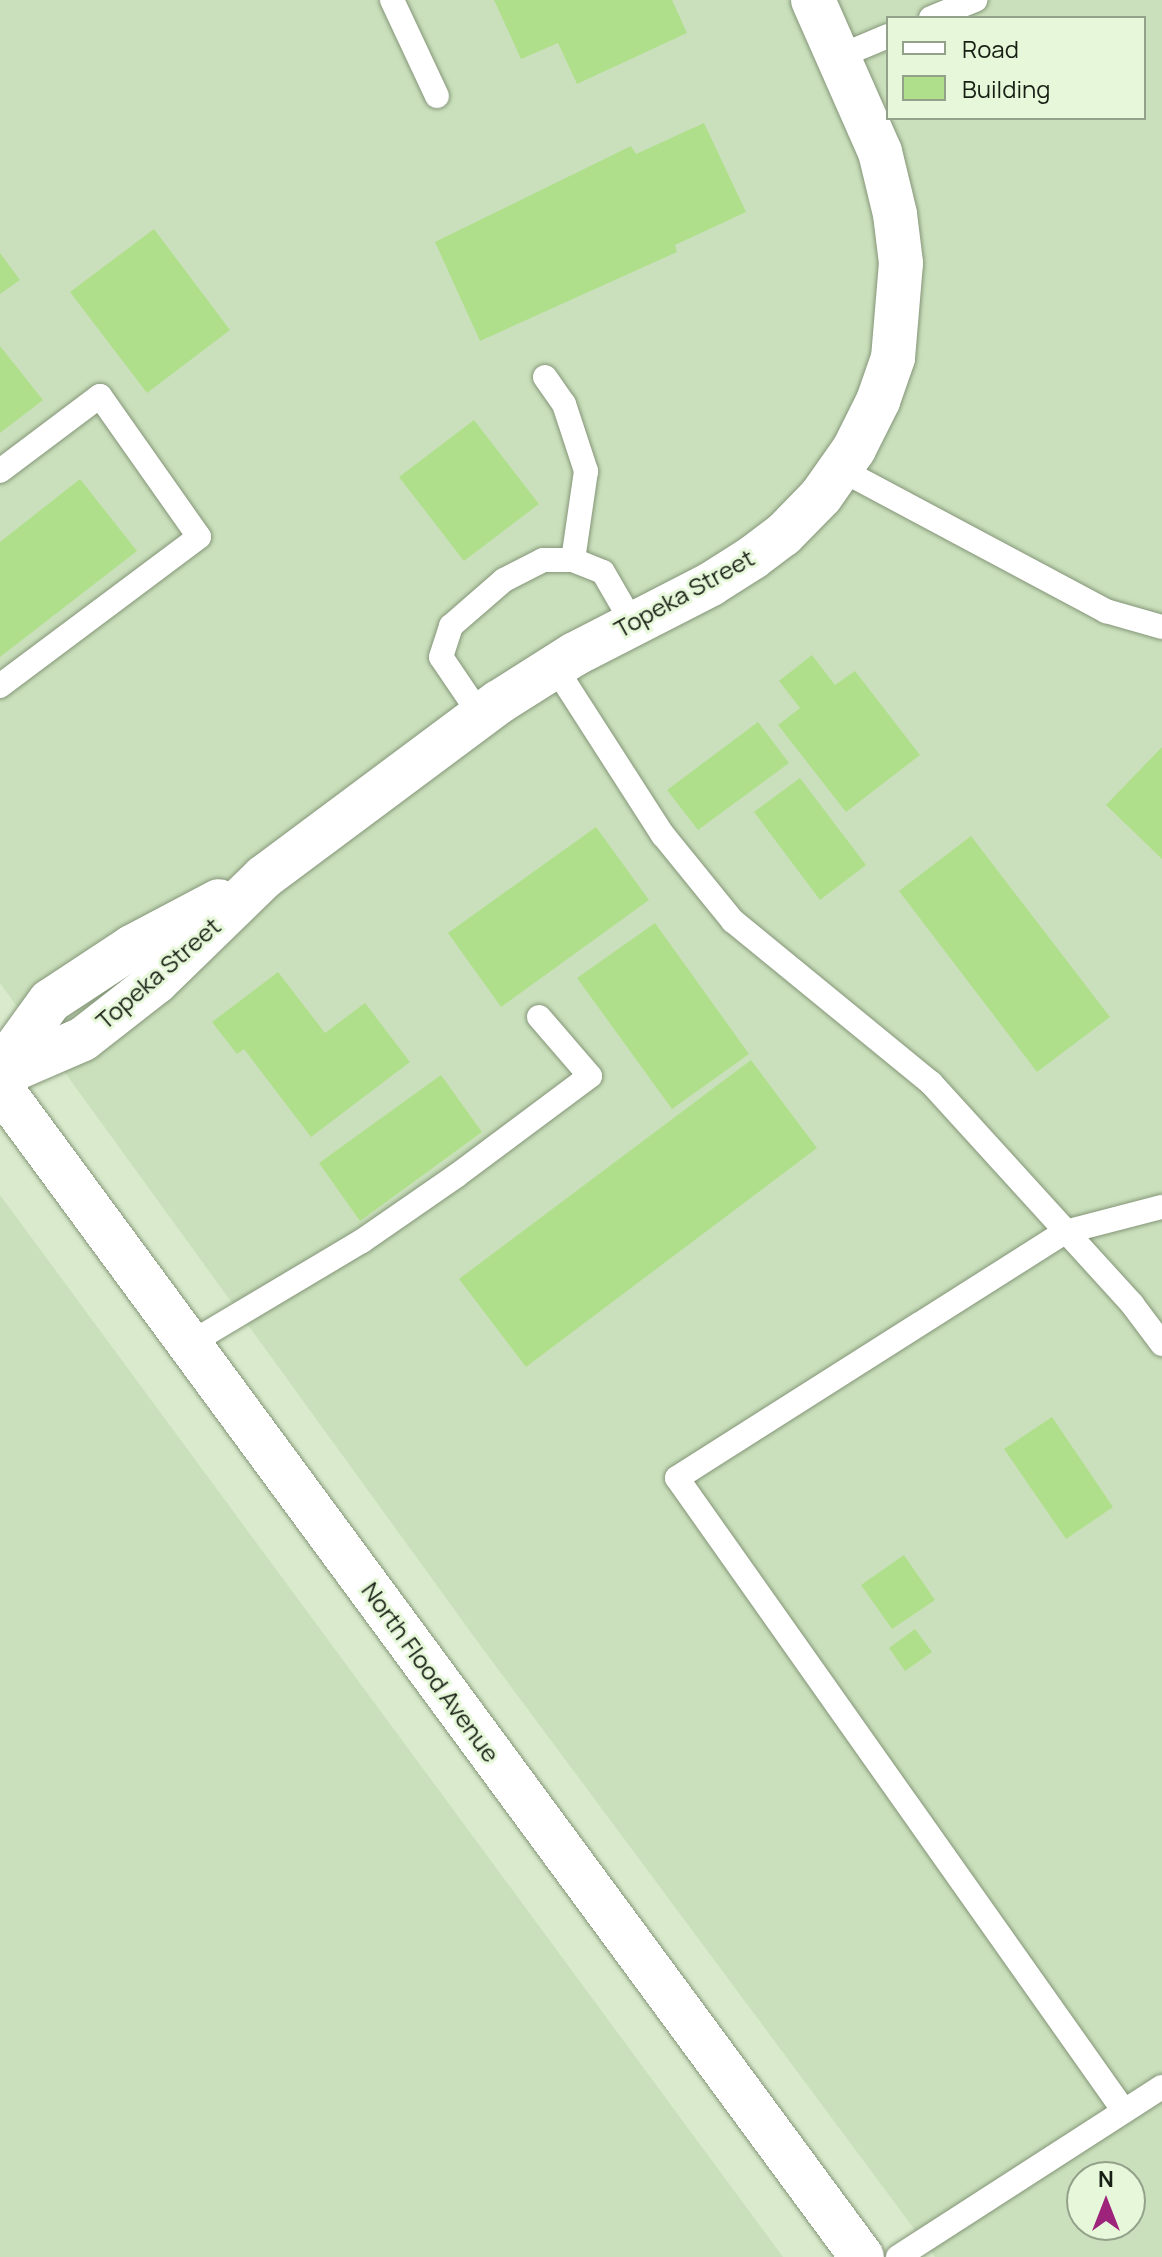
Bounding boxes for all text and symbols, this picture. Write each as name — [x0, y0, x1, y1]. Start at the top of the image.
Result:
legend — [886, 16, 1146, 120]
text: Road — [962, 32, 1019, 65]
text: Building — [962, 72, 1050, 105]
street label: Topeka Street — [609, 543, 759, 643]
street label: Topeka Street — [90, 911, 226, 1035]
street label: North Flood Avenue — [356, 1576, 506, 1768]
north arrow — [1066, 2161, 1146, 2241]
text: N — [1098, 2164, 1114, 2194]

